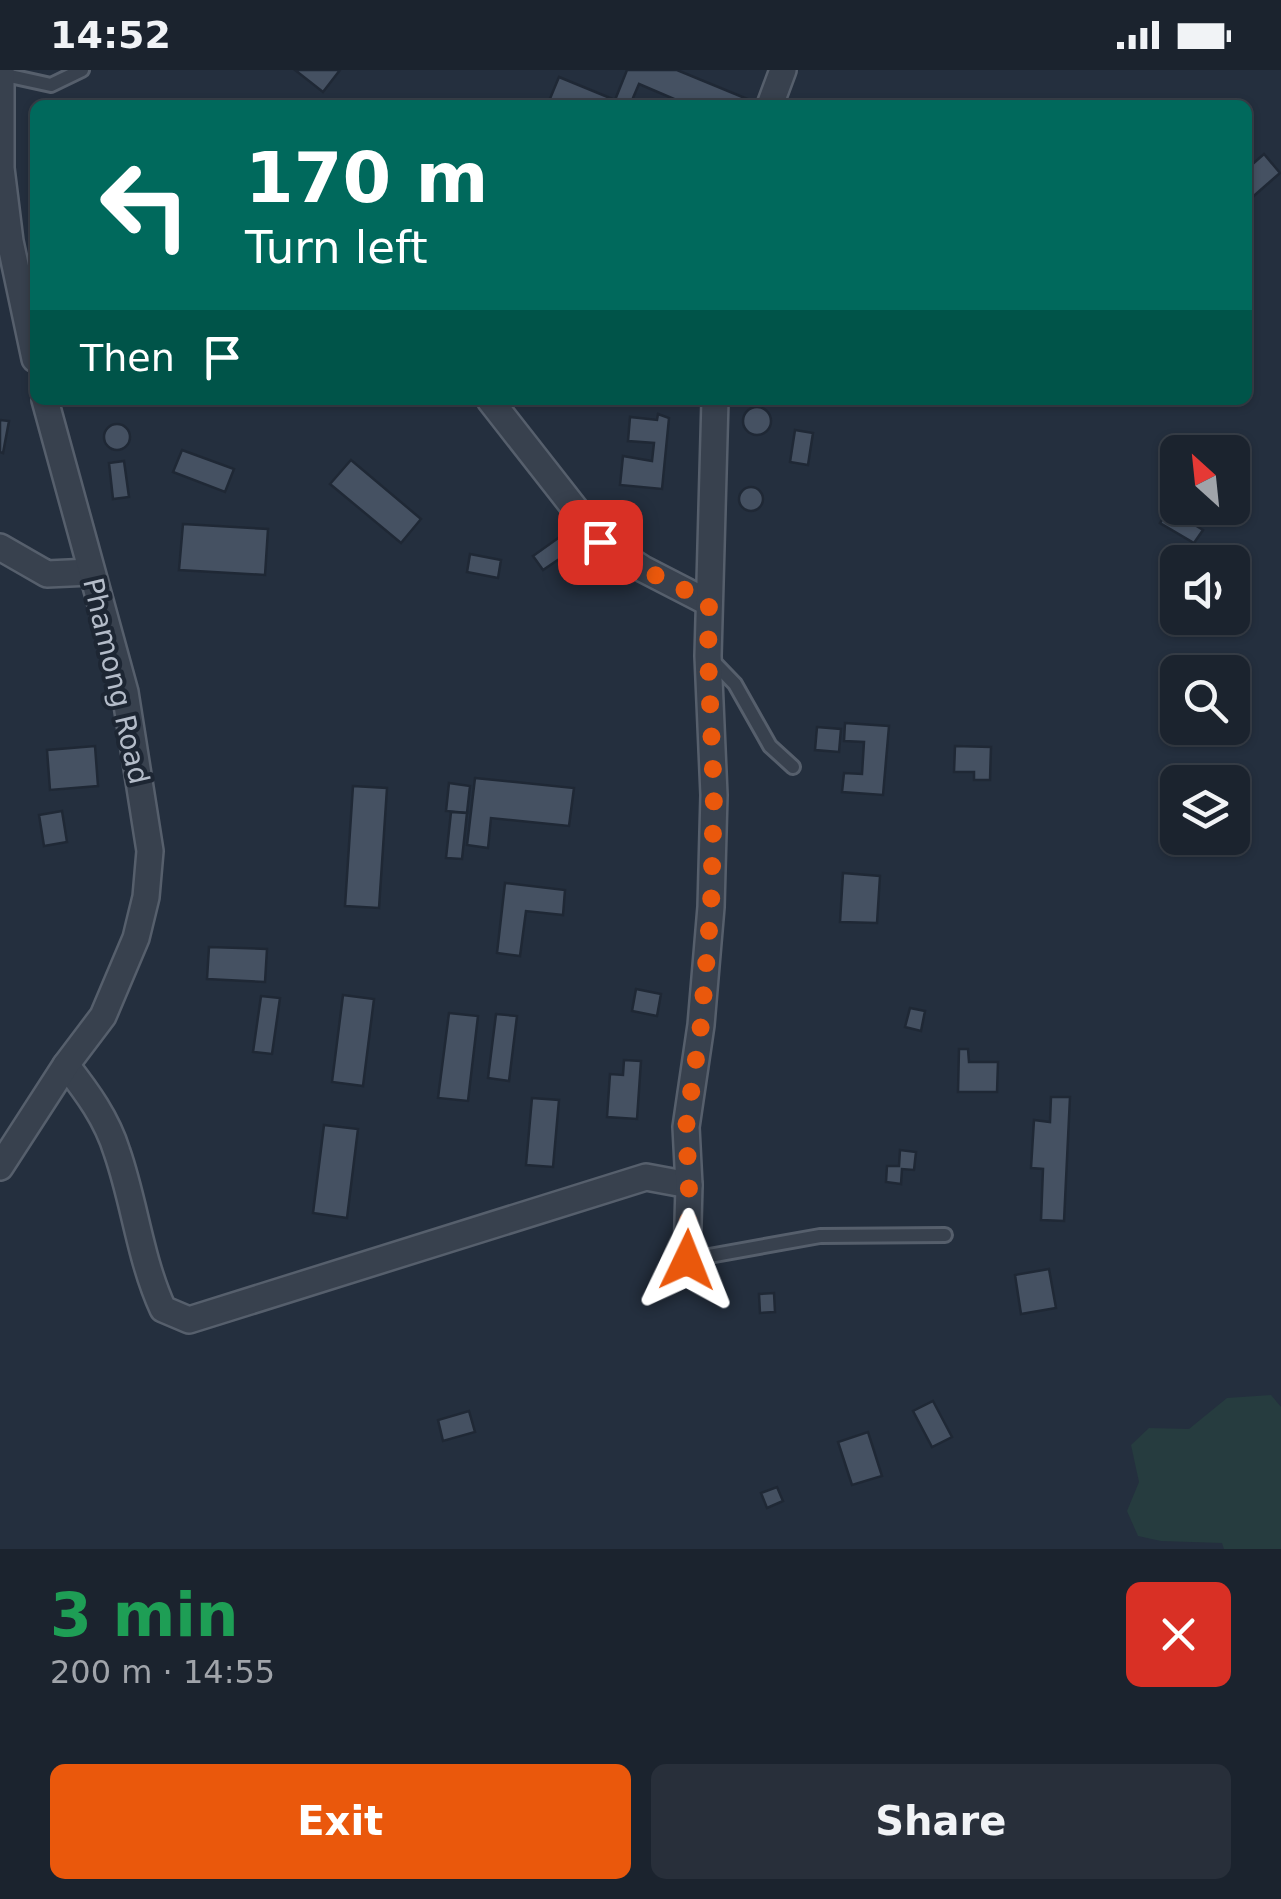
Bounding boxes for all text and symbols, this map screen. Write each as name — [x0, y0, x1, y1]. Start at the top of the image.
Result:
text: 14:52 — [50, 13, 171, 57]
text: 170 m — [245, 137, 488, 219]
icon: left — [80, 140, 210, 270]
text: Turn left — [245, 221, 428, 274]
icon: arrive — [195, 330, 250, 385]
text: Then — [80, 336, 175, 380]
north arrow — [1160, 435, 1250, 525]
map controls — [1160, 435, 1250, 855]
pin — [558, 500, 643, 585]
icon: arrive — [573, 515, 628, 570]
button: sound — [1160, 545, 1250, 635]
street label: Phamong Road — [76, 575, 156, 787]
button: search — [1160, 655, 1250, 745]
button: layers — [1160, 765, 1250, 855]
position arrow — [635, 1208, 739, 1312]
text: 3 min — [50, 1580, 238, 1650]
button: close — [1126, 1582, 1231, 1687]
text: 200 m · 14:55 — [50, 1653, 275, 1691]
button: Exit — [50, 1764, 631, 1879]
button: Share — [651, 1764, 1231, 1879]

